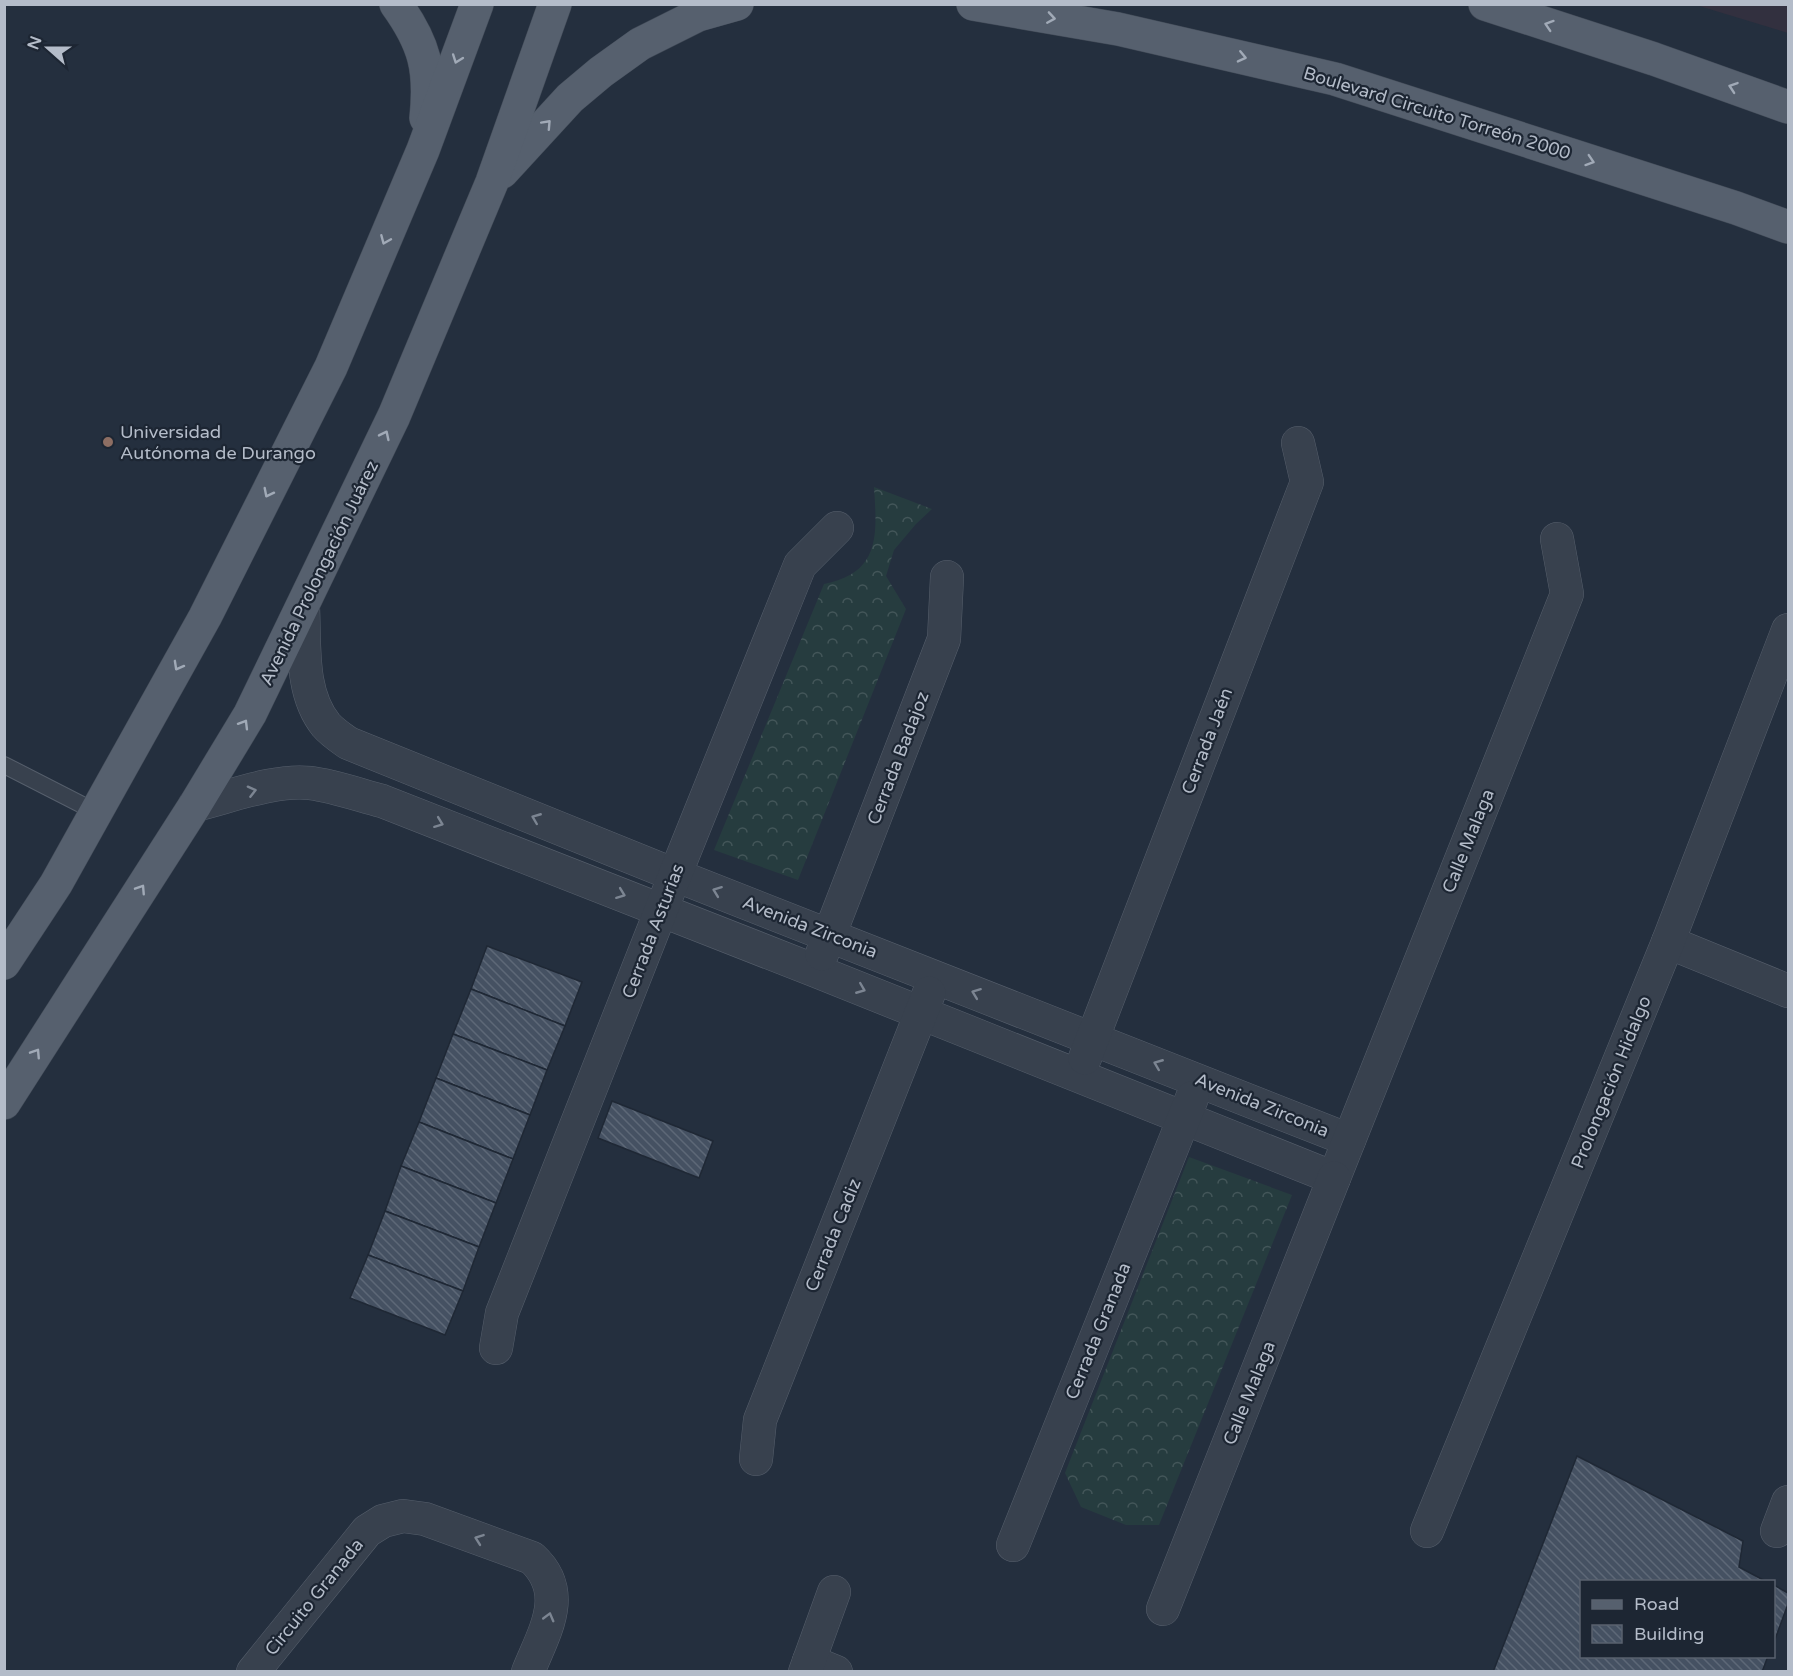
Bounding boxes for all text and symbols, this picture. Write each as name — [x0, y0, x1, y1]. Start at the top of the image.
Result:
one-way arrow — [1047, 11, 1056, 23]
north arrow — [18, 18, 78, 78]
one-way arrow — [1544, 20, 1555, 32]
text: N — [23, 33, 47, 53]
one-way arrow — [1237, 50, 1247, 63]
one-way arrow — [452, 53, 464, 64]
street label: Boulevard Circuito Torreón 2000 — [1301, 62, 1573, 164]
one-way arrow — [1728, 82, 1739, 95]
one-way arrow — [539, 120, 550, 131]
one-way arrow — [1584, 154, 1595, 166]
one-way arrow — [380, 234, 392, 245]
place label: Universidad Autónoma de Durango — [120, 421, 316, 464]
one-way arrow — [378, 431, 390, 442]
marker: Universidad Autónoma de Durango — [101, 435, 115, 449]
street label: Avenida Prolongación Juárez — [255, 457, 383, 689]
one-way arrow — [263, 487, 275, 498]
one-way arrow — [174, 660, 185, 671]
street label: Cerrada Jaén — [1177, 685, 1237, 797]
street label: Cerrada Badajoz — [862, 688, 934, 828]
one-way arrow — [237, 720, 249, 730]
one-way arrow — [246, 785, 256, 798]
street label: Calle Malaga — [1437, 786, 1499, 896]
one-way arrow — [531, 813, 542, 825]
one-way arrow — [434, 816, 444, 829]
street label: Cerrada Asturias — [617, 861, 689, 1001]
one-way arrow — [134, 885, 145, 896]
one-way arrow — [712, 886, 723, 898]
one-way arrow — [615, 887, 626, 900]
street label: Avenida Zirconia — [739, 891, 881, 963]
one-way arrow — [855, 982, 866, 994]
one-way arrow — [972, 987, 982, 1000]
street label: Prolongación Hidalgo — [1566, 992, 1656, 1172]
one-way arrow — [29, 1049, 40, 1060]
one-way arrow — [1153, 1059, 1164, 1071]
street label: Avenida Zirconia — [1192, 1068, 1332, 1142]
street label: Cerrada Cadiz — [800, 1175, 866, 1295]
street label: Cerrada Granada — [1061, 1259, 1135, 1403]
street label: Calle Malaga — [1218, 1338, 1280, 1448]
one-way arrow — [474, 1533, 485, 1546]
street label: Circuito Granada — [260, 1534, 368, 1660]
legend — [1580, 1580, 1775, 1658]
text: Road — [1634, 1593, 1679, 1615]
one-way arrow — [541, 1612, 554, 1622]
text: Building — [1634, 1623, 1704, 1645]

